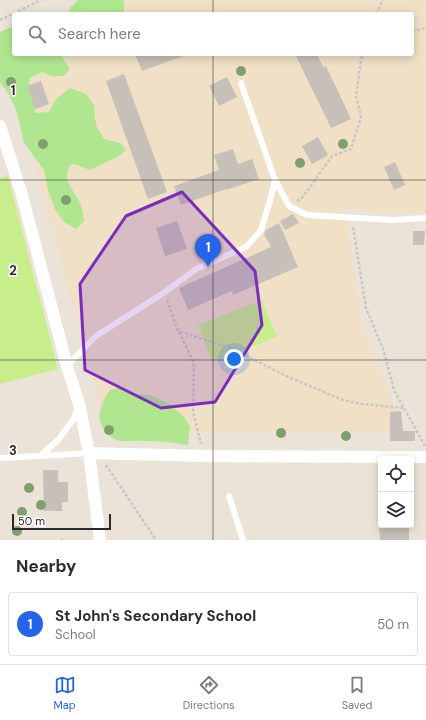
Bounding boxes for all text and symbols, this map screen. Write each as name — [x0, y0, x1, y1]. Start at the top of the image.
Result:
search box — [12, 12, 414, 56]
icon: search — [26, 23, 48, 45]
text: Search here — [58, 24, 141, 44]
text: 1 — [11, 82, 15, 99]
pin: 1 — [195, 234, 221, 267]
text: 2 — [9, 262, 17, 279]
your location — [224, 349, 244, 369]
text: 3 — [9, 442, 17, 459]
map controls — [378, 456, 414, 528]
button: locate — [378, 456, 414, 492]
button: layers — [378, 492, 414, 528]
scale bar — [12, 512, 111, 531]
text: 50 m — [18, 514, 45, 528]
text: Nearby — [16, 555, 76, 577]
text: St John's Secondary School — [55, 606, 256, 626]
text: 1 — [28, 616, 32, 633]
text: 50 m — [377, 616, 409, 633]
text: School — [55, 626, 96, 643]
tab: Map — [54, 674, 76, 712]
tab: Directions — [183, 674, 235, 712]
tab: Saved — [342, 674, 372, 712]

